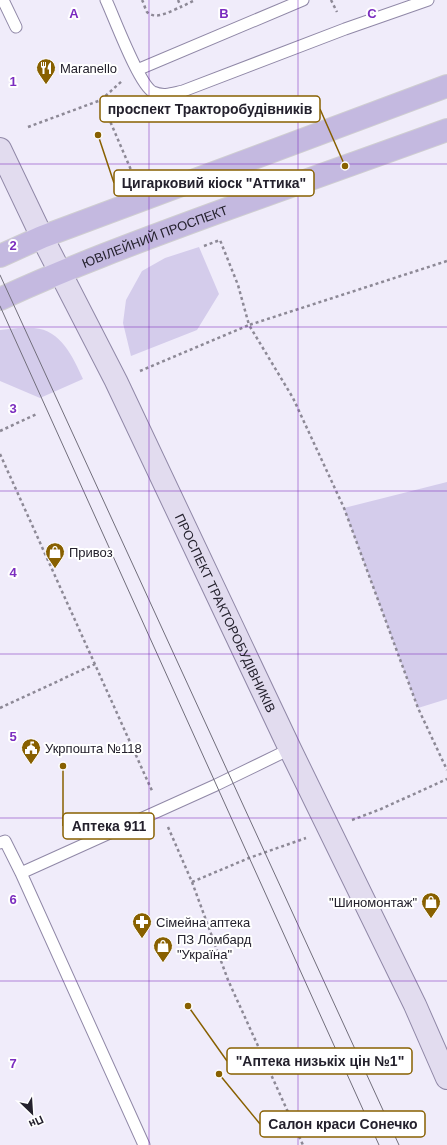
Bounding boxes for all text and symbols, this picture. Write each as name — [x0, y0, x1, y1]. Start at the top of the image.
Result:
text: A — [69, 6, 79, 21]
text: B — [219, 6, 229, 21]
text: C — [367, 6, 377, 21]
restaurant icon: Maranello — [35, 57, 57, 85]
place label: Maranello — [60, 61, 117, 76]
text: 1 — [9, 74, 17, 89]
callout: проспект Тракторобудівників — [100, 96, 320, 122]
text: проспект Тракторобудівників — [108, 101, 313, 117]
callout: Цигарковий кіоск "Аттика" — [114, 170, 314, 196]
text: Цигарковий кіоск "Аттика" — [122, 175, 306, 191]
street label: ЮВІЛЕЙНИЙ ПРОСПЕКТ — [80, 202, 230, 270]
text: 2 — [9, 238, 17, 253]
text: 3 — [9, 401, 17, 416]
street label: ПРОСПЕКТ ТРАКТОРОБУДІВНИКІВ — [172, 511, 279, 715]
shop icon: Привоз — [44, 541, 66, 569]
place label: Привоз — [69, 545, 113, 560]
text: 4 — [9, 565, 17, 580]
text: 5 — [9, 729, 17, 744]
public building icon: Укрпошта №118 — [20, 737, 42, 765]
place label: Укрпошта №118 — [45, 741, 142, 756]
callout: Аптека 911 — [63, 813, 154, 839]
text: Аптека 911 — [72, 818, 146, 834]
shop icon: "Шиномонтаж" — [420, 891, 442, 919]
text: 6 — [9, 892, 17, 907]
place label: "Шиномонтаж" — [329, 895, 417, 910]
pharmacy icon: Сімейна аптека — [131, 911, 153, 939]
place label: Сімейна аптека — [156, 915, 251, 930]
place label: ПЗ Ломбард "Україна" — [177, 932, 252, 962]
shop icon: ПЗ Ломбард "Україна" — [152, 935, 174, 963]
callout: "Аптека низькіх цін №1" — [227, 1048, 412, 1074]
text: "Аптека низькіх цін №1" — [236, 1053, 404, 1069]
text: 7 — [9, 1056, 17, 1071]
north arrow — [12, 1093, 52, 1133]
callout: Салон краси Сонечко — [260, 1111, 425, 1137]
text: Пн — [27, 1114, 45, 1131]
text: Салон краси Сонечко — [268, 1116, 418, 1132]

